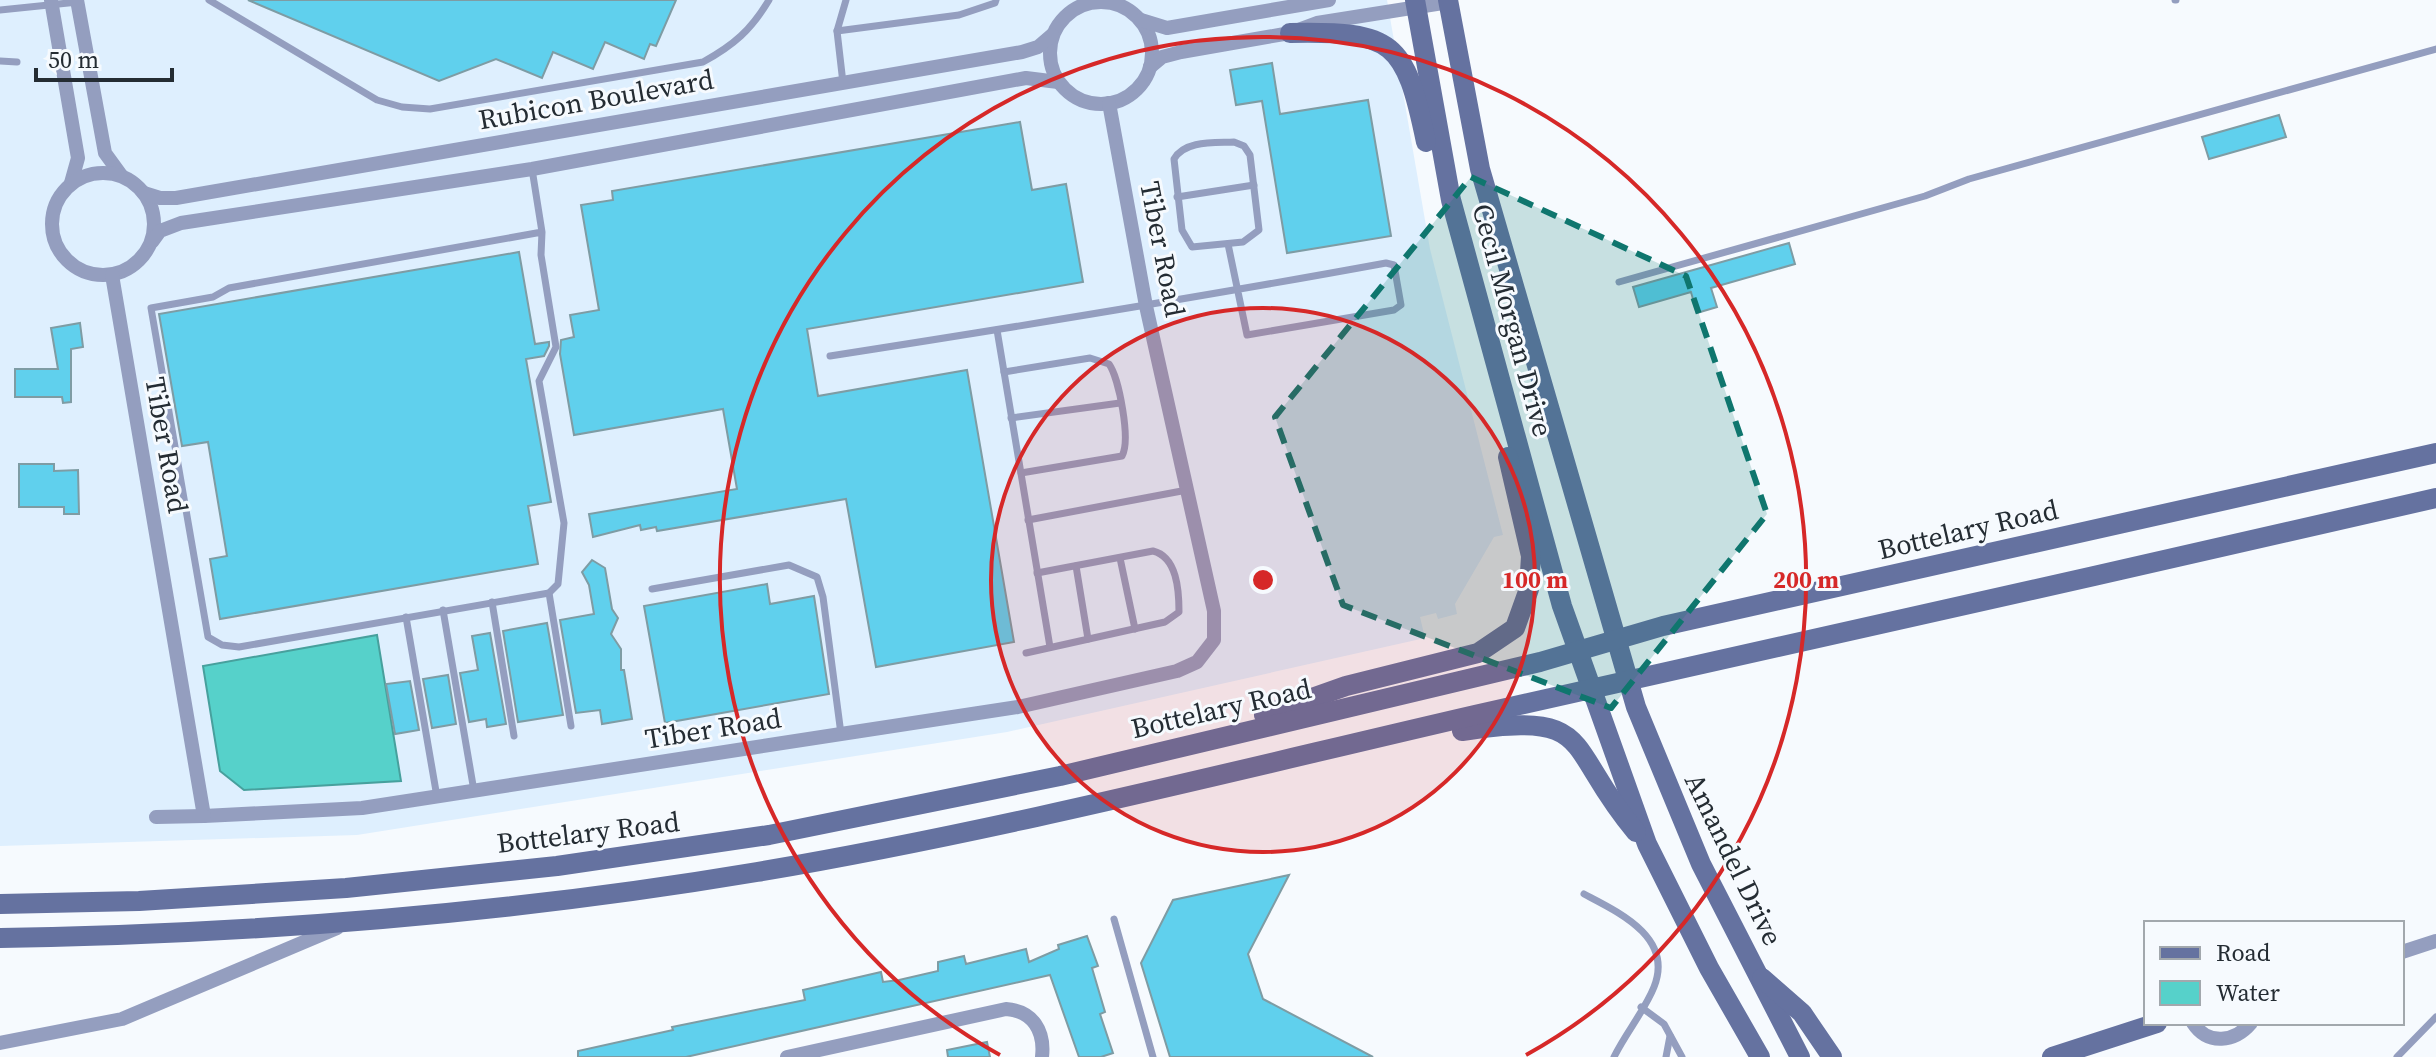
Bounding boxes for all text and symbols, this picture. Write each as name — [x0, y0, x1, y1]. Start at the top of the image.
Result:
scale bar — [36, 32, 172, 82]
text: 50 m — [48, 43, 99, 76]
street label: Rubicon Boulevard — [476, 60, 717, 138]
street label: Tiber Road — [1131, 178, 1195, 320]
street label: Cecil Morgan Drive — [1464, 199, 1562, 441]
street label: Tiber Road — [136, 374, 198, 516]
street label: Bottelary Road — [1874, 490, 2062, 568]
text: 100 m — [1502, 563, 1568, 596]
text: 200 m — [1773, 563, 1839, 596]
centre of rings — [1249, 566, 1277, 594]
street label: Bottelary Road — [1127, 669, 1315, 747]
street label: Tiber Road — [642, 698, 784, 758]
street label: Amandel Drive — [1676, 767, 1792, 951]
street label: Bottelary Road — [494, 802, 682, 862]
legend — [2144, 921, 2404, 1025]
text: Road — [2216, 936, 2271, 969]
text: Water — [2216, 976, 2280, 1009]

